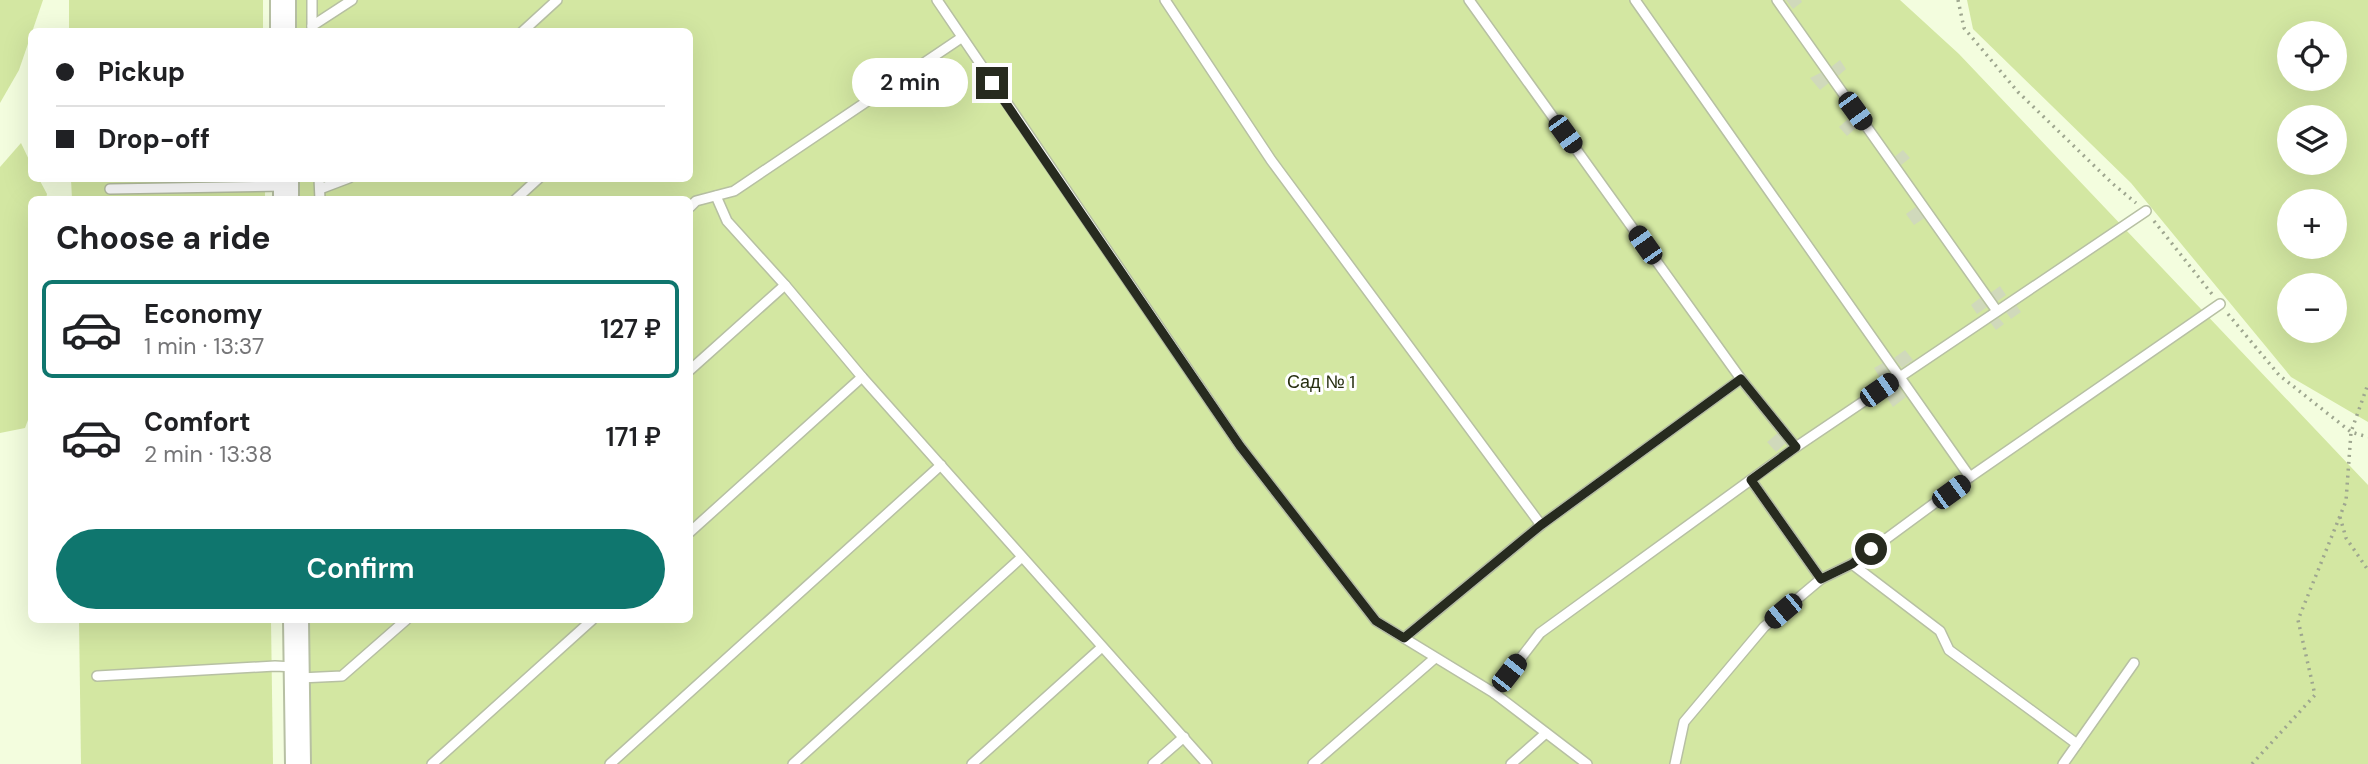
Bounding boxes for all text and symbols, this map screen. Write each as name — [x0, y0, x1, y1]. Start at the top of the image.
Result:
map controls — [2277, 21, 2347, 343]
button: locate — [2277, 21, 2347, 91]
text: Pickup — [98, 55, 185, 89]
callout: 2 min — [852, 58, 968, 108]
text: 2 min — [880, 67, 940, 97]
route end — [976, 67, 1008, 99]
car — [1835, 88, 1876, 134]
button: layers — [2277, 105, 2347, 175]
car — [1545, 111, 1586, 157]
text: Drop-off — [98, 122, 210, 156]
button: + — [2277, 189, 2347, 259]
text: Choose a ride — [56, 217, 271, 259]
car — [1625, 222, 1666, 268]
button: − — [2277, 273, 2347, 343]
text: Economy — [144, 297, 262, 331]
icon: car — [60, 298, 123, 361]
text: 127 ₽ — [600, 312, 661, 346]
text: 1 min · 13:37 — [144, 331, 264, 361]
car — [1856, 369, 1903, 411]
park label: Сад № 1 — [1287, 370, 1355, 394]
text: Comfort — [144, 405, 250, 439]
icon: car — [60, 406, 123, 469]
text: 171 ₽ — [605, 420, 661, 454]
text: 2 min · 13:38 — [144, 439, 272, 469]
car — [1928, 471, 1975, 513]
button: Confirm — [56, 529, 665, 609]
route start — [1855, 533, 1887, 565]
car — [1761, 589, 1806, 633]
car — [1488, 650, 1531, 696]

